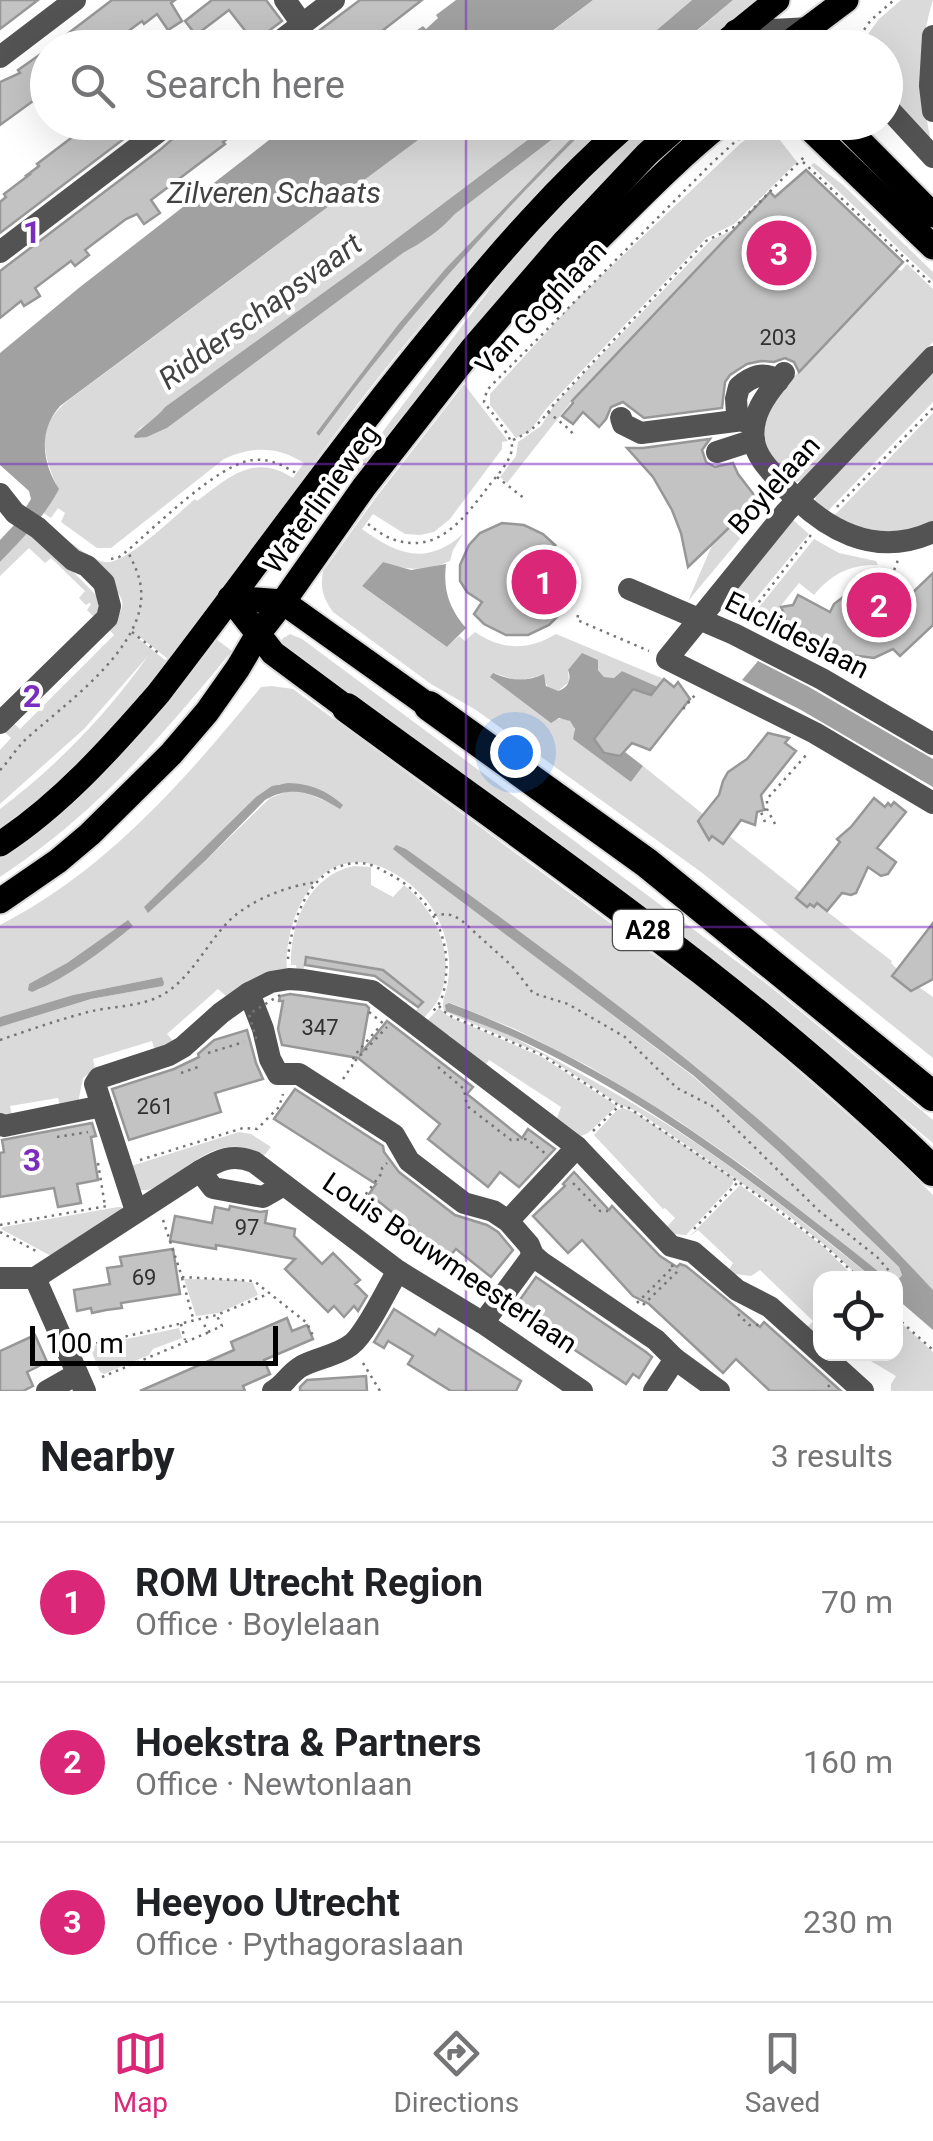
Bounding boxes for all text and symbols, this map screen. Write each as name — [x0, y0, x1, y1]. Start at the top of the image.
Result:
search box — [30, 30, 903, 140]
icon: search — [65, 58, 120, 113]
text: Search here — [145, 63, 345, 107]
water label: Zilveren Schaats — [166, 175, 381, 210]
text: 1 — [23, 213, 41, 251]
pin: 3 — [746, 216, 812, 290]
water label: Ridderschapsvaart — [152, 225, 369, 396]
street label: Van Goghlaan — [469, 234, 613, 382]
house number: 203 — [759, 325, 797, 350]
street label: Waterlinieweg — [256, 418, 386, 580]
street label: Boylelaan — [721, 429, 827, 541]
pin: 1 — [512, 544, 576, 620]
pin: 2 — [846, 568, 912, 642]
street label: Euclideslaan — [719, 585, 875, 685]
text: 2 — [23, 677, 41, 715]
your location — [490, 727, 541, 778]
road number: A28 — [613, 910, 683, 950]
house number: 347 — [301, 1015, 339, 1040]
house number: 261 — [136, 1094, 174, 1119]
text: 3 — [23, 1141, 41, 1179]
street label: Louis Bouwmeesterlaan — [317, 1166, 583, 1360]
house number: 97 — [235, 1215, 259, 1240]
house number: 69 — [132, 1265, 156, 1290]
map controls — [813, 1271, 903, 1361]
button: locate — [813, 1271, 903, 1361]
scale bar — [30, 1321, 278, 1366]
text: 100 m — [45, 1327, 124, 1360]
text: Nearby — [40, 1432, 175, 1481]
text: 3 results — [771, 1437, 893, 1475]
text: ROM Utrecht Region — [135, 1561, 483, 1605]
text: 1 — [63, 1583, 82, 1621]
text: 70 m — [821, 1583, 893, 1621]
text: Office · Boylelaan — [135, 1605, 380, 1643]
text: Hoekstra & Partners — [135, 1721, 482, 1765]
text: 2 — [63, 1743, 82, 1781]
text: 160 m — [803, 1743, 893, 1781]
text: Office · Newtonlaan — [135, 1765, 412, 1803]
text: Heeyoo Utrecht — [135, 1881, 400, 1925]
text: 3 — [63, 1903, 82, 1941]
text: 230 m — [803, 1903, 893, 1941]
text: Office · Pythagoraslaan — [135, 1925, 464, 1963]
tab: Map — [113, 2026, 168, 2119]
tab: Directions — [393, 2026, 519, 2119]
tab: Saved — [745, 2026, 820, 2119]

